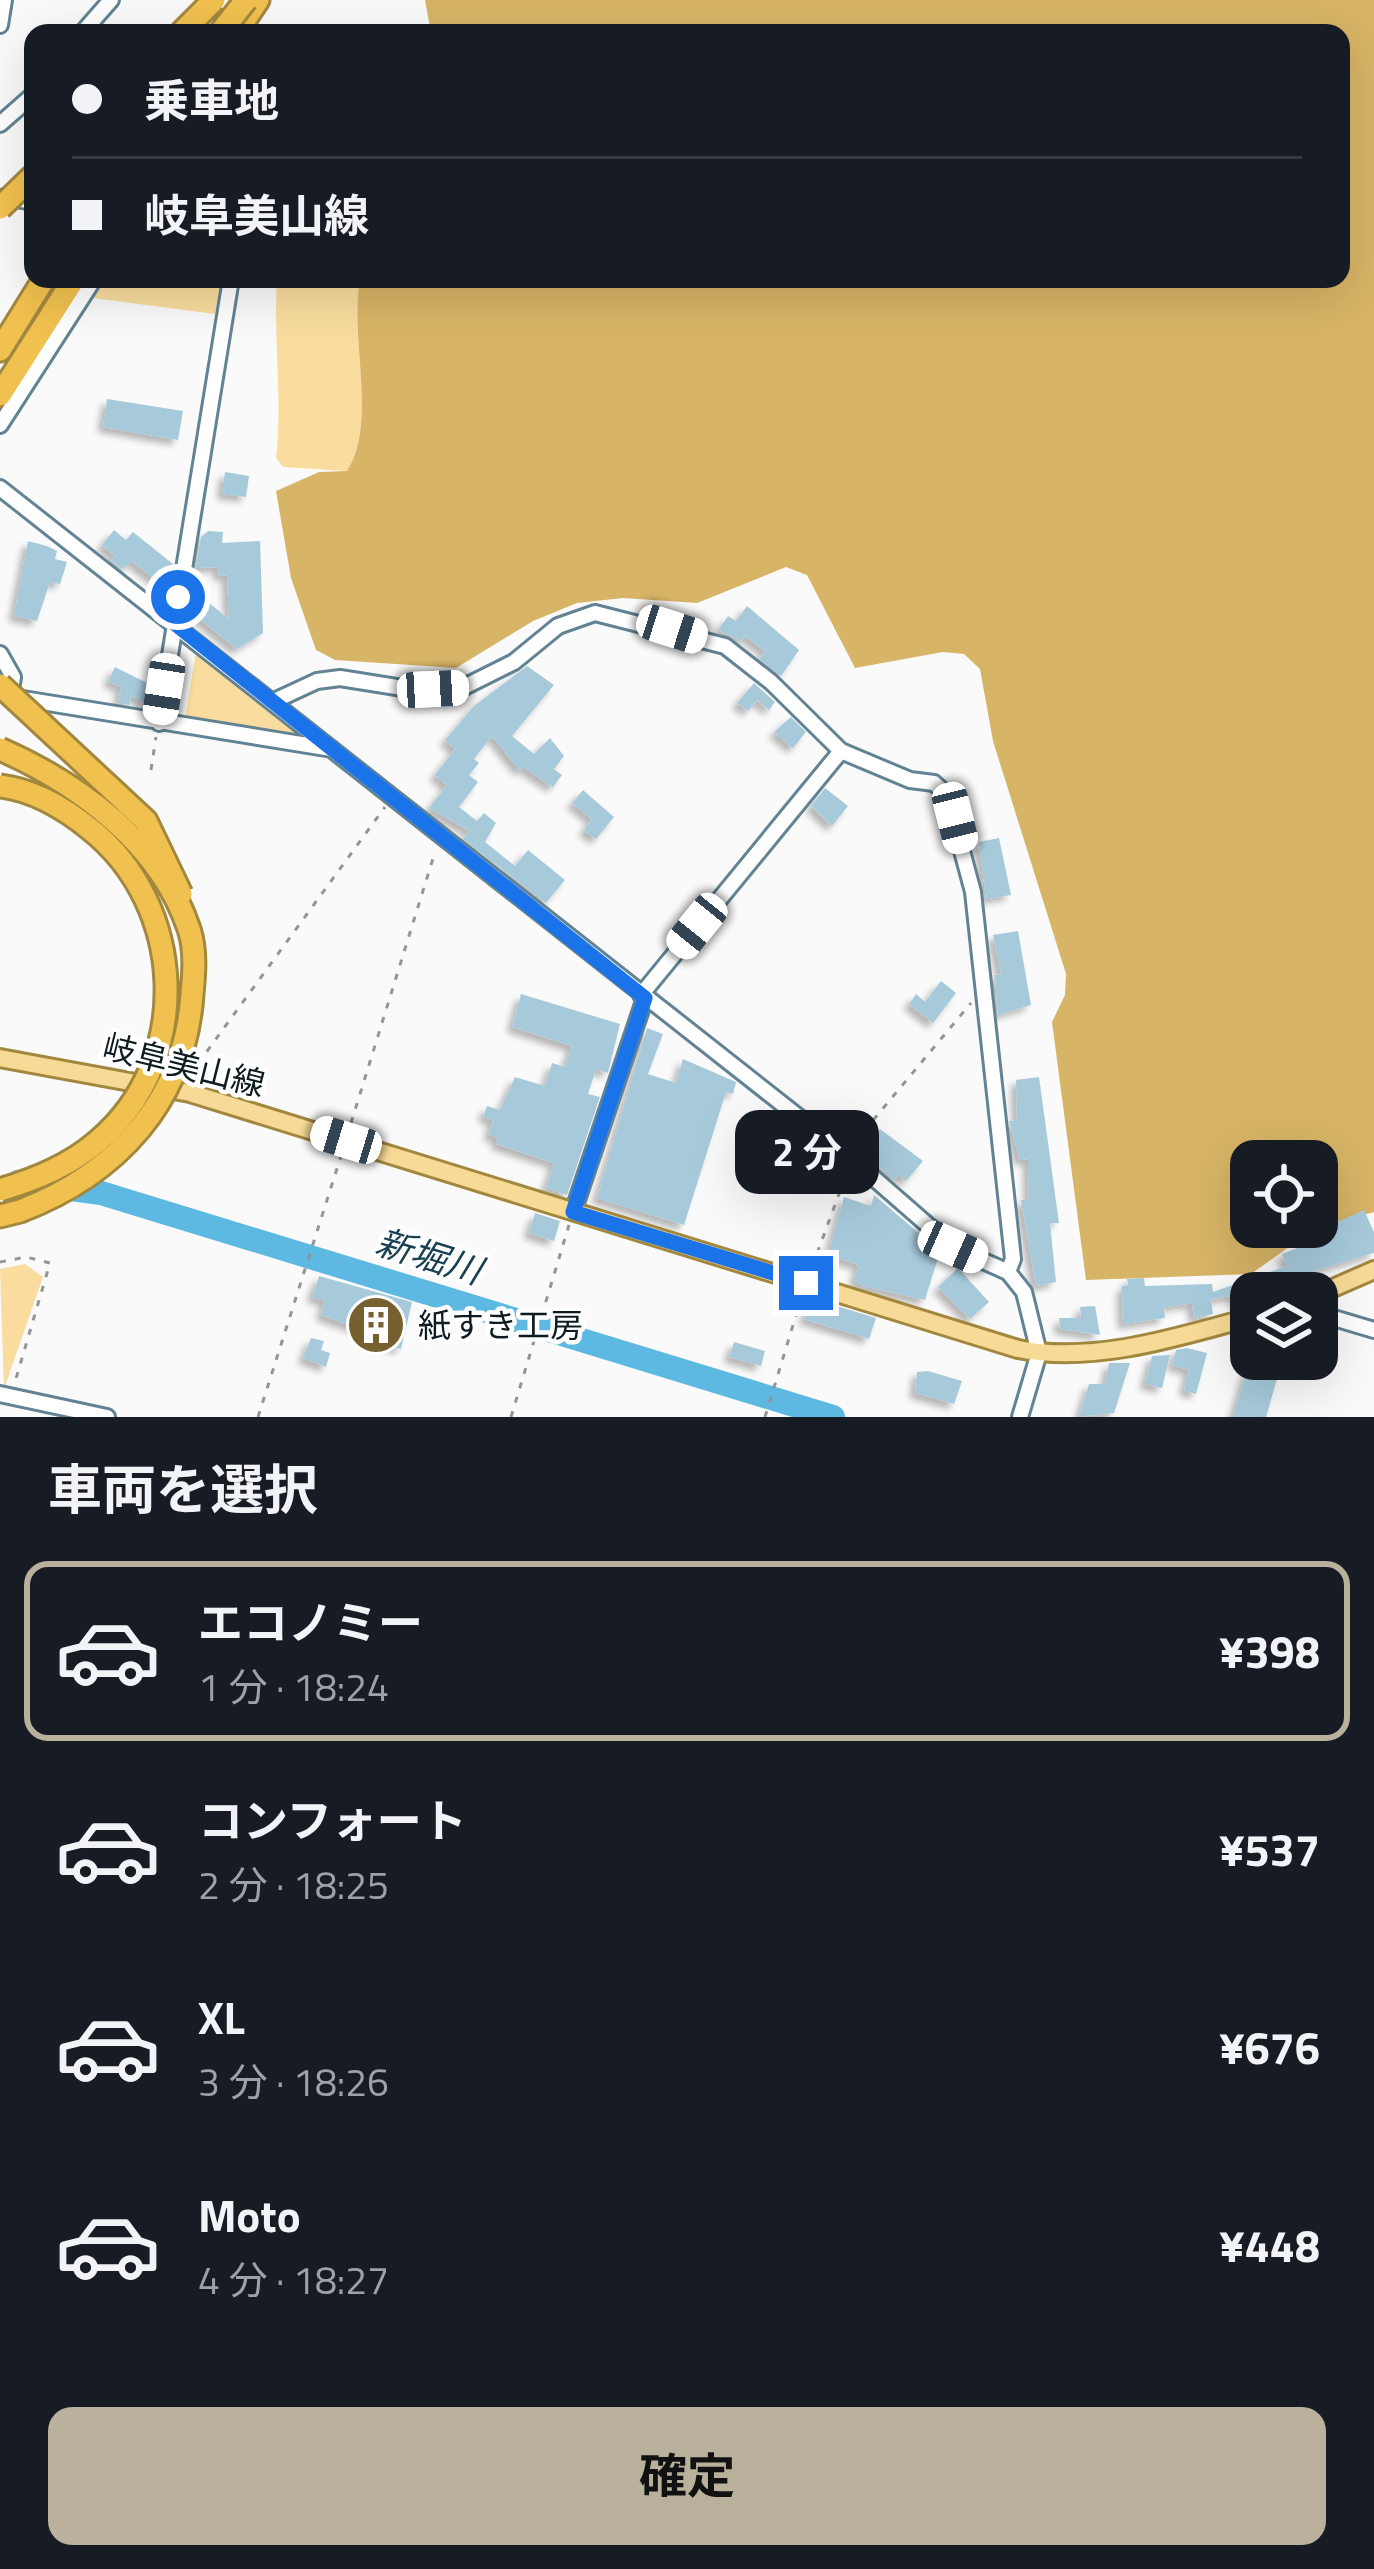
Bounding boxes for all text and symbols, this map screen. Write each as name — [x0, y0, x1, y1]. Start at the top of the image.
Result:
text: 乗車地 — [144, 66, 279, 134]
text: 岐阜美山線 — [144, 181, 369, 249]
route start — [151, 570, 205, 624]
car — [632, 601, 712, 657]
car — [141, 651, 187, 727]
car — [396, 669, 470, 709]
car — [929, 779, 981, 857]
car — [660, 887, 734, 965]
street label: 岐阜美山線 — [98, 1021, 270, 1109]
callout: 2 分 — [734, 1109, 878, 1193]
car — [306, 1112, 386, 1168]
text: 2 分 — [772, 1122, 842, 1181]
map controls — [1230, 1140, 1338, 1380]
button: locate — [1230, 1140, 1338, 1248]
water label: 新堀川 — [369, 1213, 493, 1299]
car — [913, 1216, 993, 1278]
route end — [779, 1256, 833, 1310]
button: layers — [1230, 1272, 1338, 1380]
building icon: 紙すき工房 — [345, 1294, 407, 1356]
place label: 紙すき工房 — [418, 1300, 583, 1350]
text: 車両を選択 — [48, 1448, 318, 1530]
text: エコノミー — [198, 1588, 423, 1656]
icon: car — [54, 1597, 162, 1705]
text: ¥398 — [1219, 1617, 1320, 1685]
text: 1 分 · 18:24 — [198, 1657, 389, 1716]
text: コンフォート — [198, 1786, 467, 1854]
icon: car — [54, 1795, 162, 1903]
text: ¥537 — [1219, 1815, 1320, 1883]
text: 2 分 · 18:25 — [198, 1855, 389, 1914]
text: XL — [198, 1983, 245, 2051]
icon: car — [54, 1993, 162, 2101]
text: ¥676 — [1219, 2013, 1320, 2081]
text: 3 分 · 18:26 — [198, 2052, 389, 2111]
text: Moto — [198, 2181, 301, 2249]
icon: car — [54, 2191, 162, 2299]
text: ¥448 — [1219, 2211, 1320, 2279]
text: 4 分 · 18:27 — [198, 2250, 389, 2309]
button: 確定 — [48, 2407, 1326, 2545]

